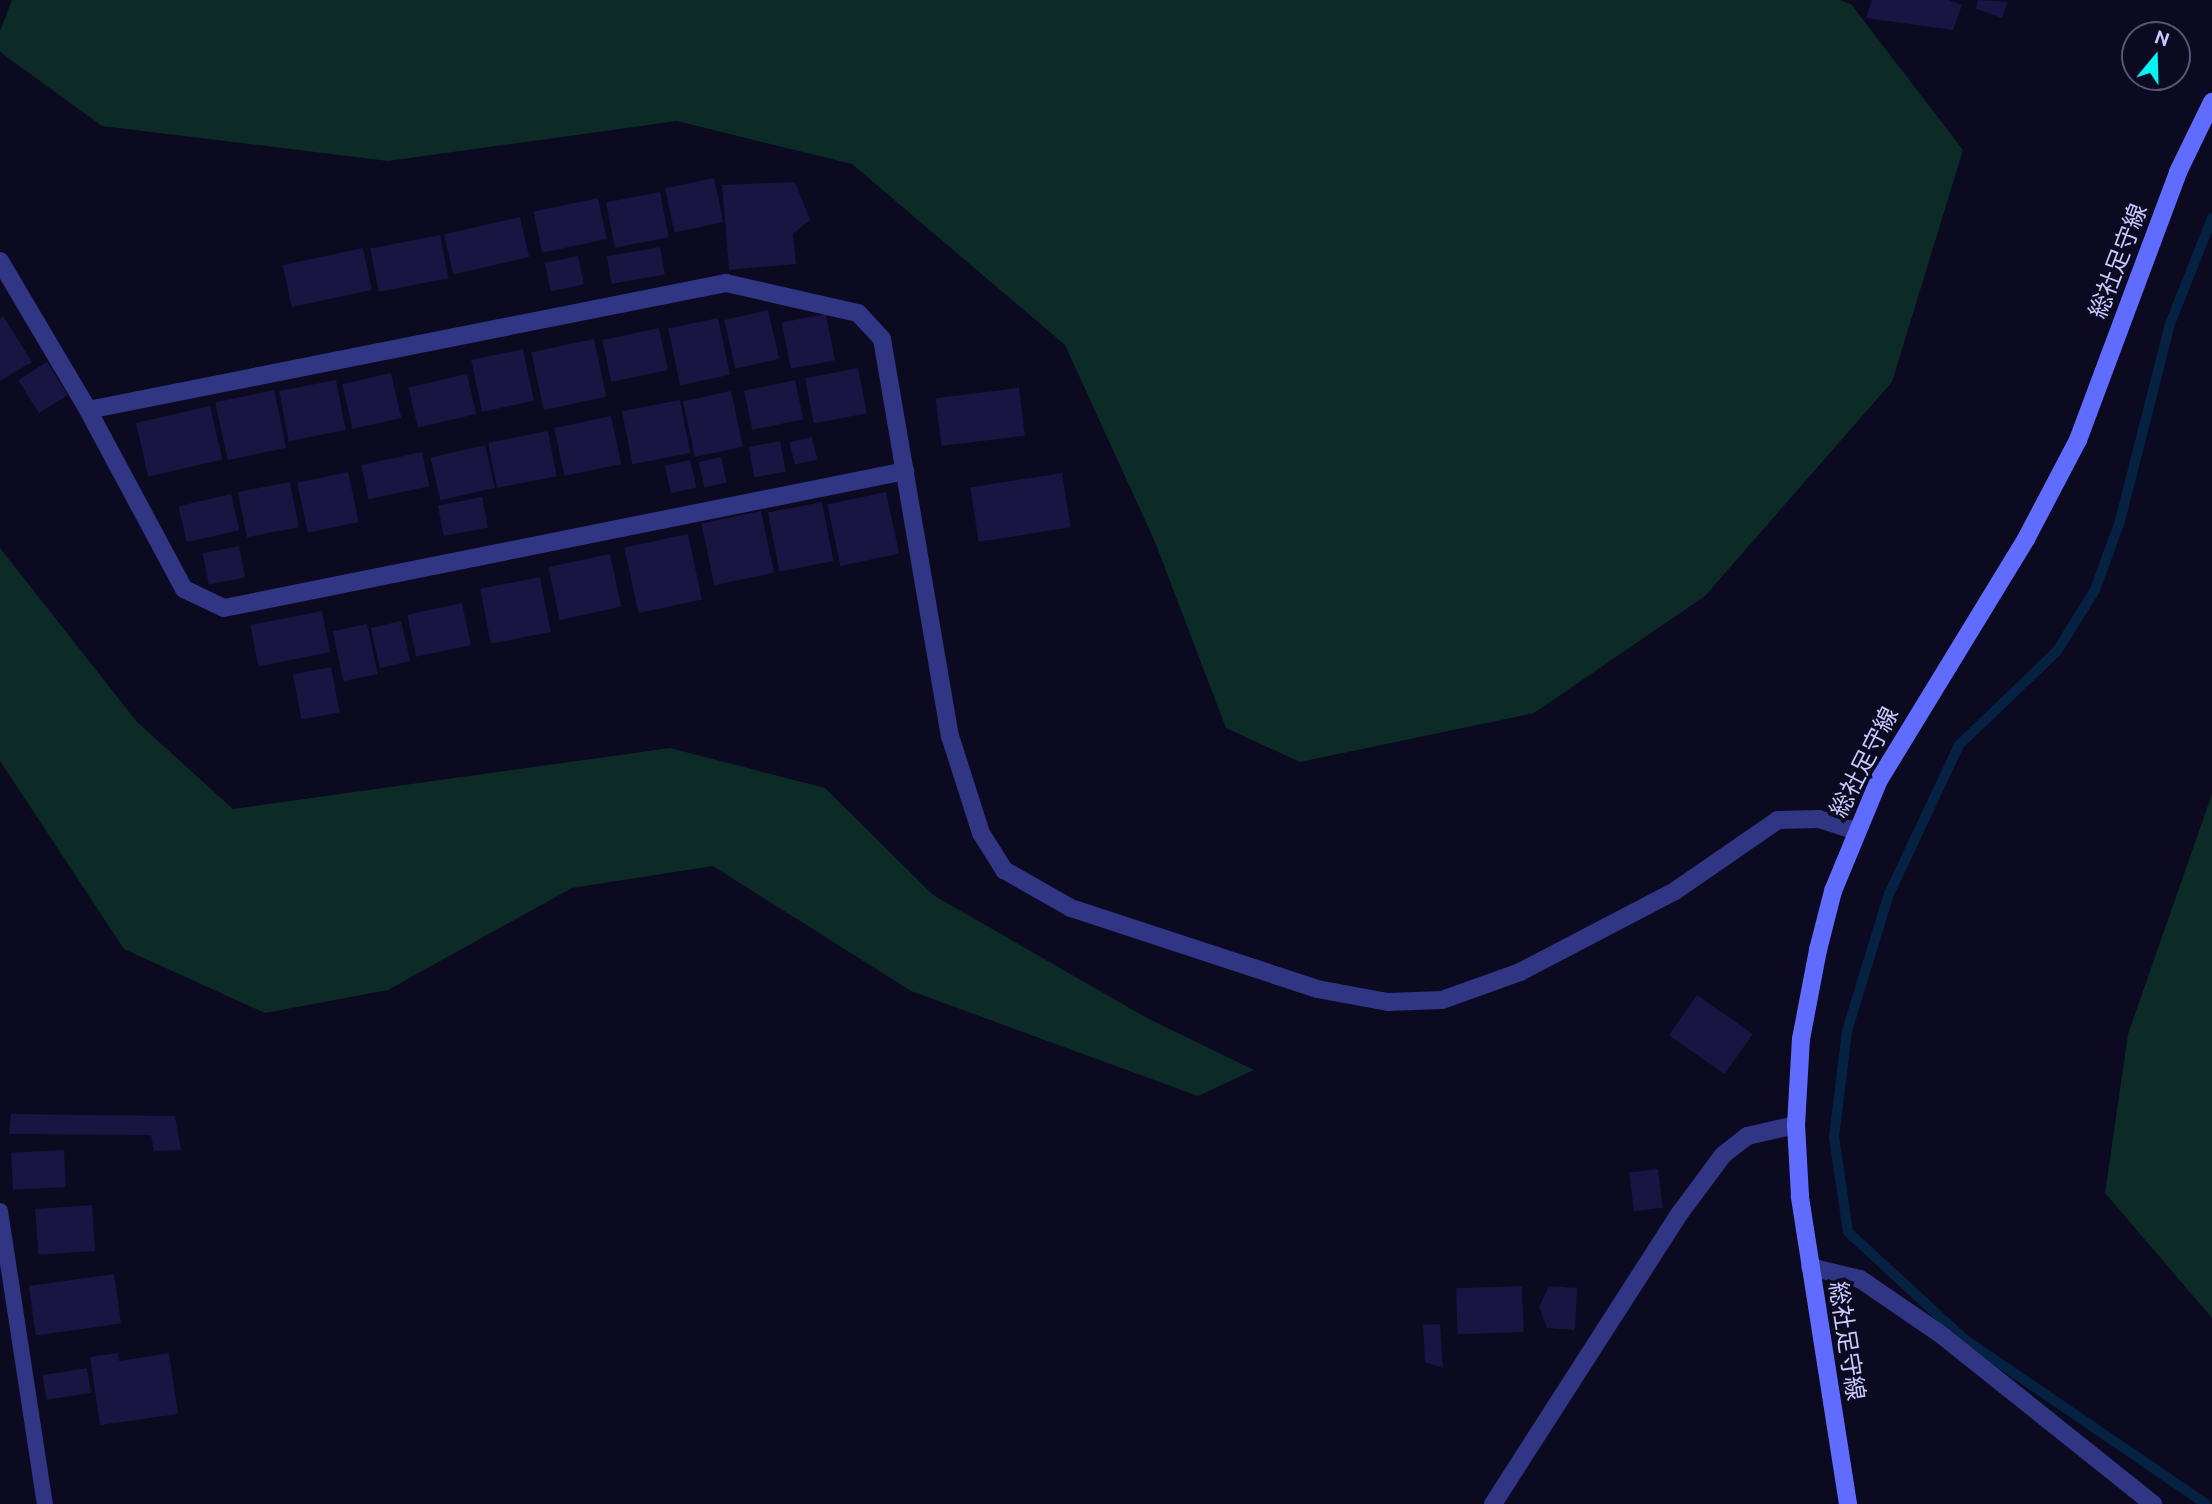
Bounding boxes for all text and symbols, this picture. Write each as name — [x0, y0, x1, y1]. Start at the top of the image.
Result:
north arrow — [2121, 21, 2191, 91]
text: N — [2152, 25, 2172, 51]
street label: 総社足守線 — [2083, 200, 2153, 322]
street label: 総社足守線 — [1824, 702, 1904, 822]
street label: 総社足守線 — [1823, 1279, 1871, 1403]

